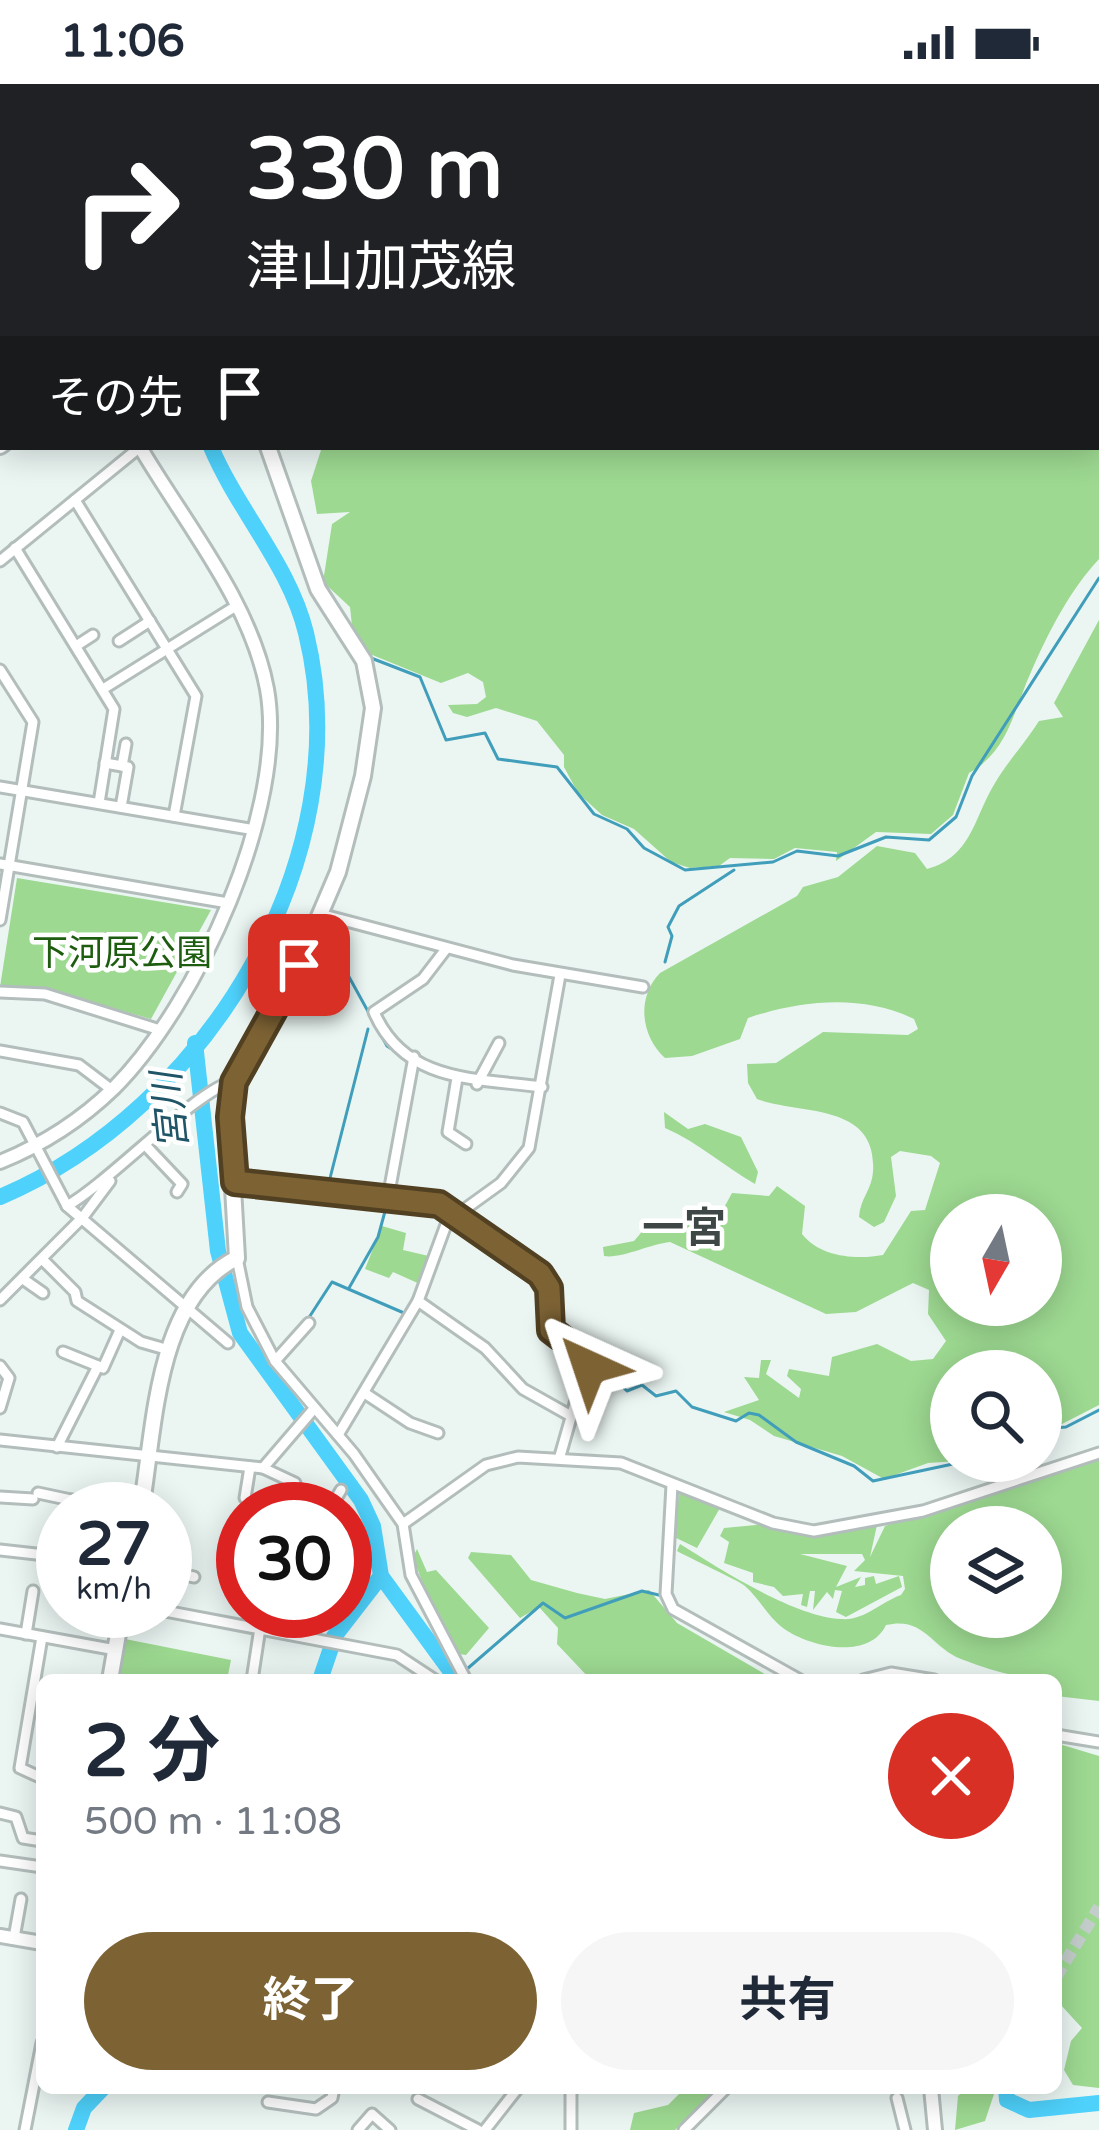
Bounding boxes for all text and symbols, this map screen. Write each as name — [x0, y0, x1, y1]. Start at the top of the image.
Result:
text: 11:06 — [60, 15, 185, 69]
text: 330 m — [246, 120, 503, 221]
icon: right — [48, 132, 204, 288]
text: 津山加茂線 — [246, 235, 516, 300]
icon: arrive — [207, 360, 273, 426]
text: その先 — [48, 372, 183, 426]
pin — [248, 914, 350, 1016]
park label: 下河原公園 — [32, 932, 212, 975]
icon: arrive — [266, 932, 332, 998]
water label: 宮川 — [143, 1066, 198, 1152]
north arrow — [930, 1194, 1062, 1326]
map controls — [930, 1194, 1062, 1638]
district label: 一宮 — [642, 1203, 726, 1254]
position arrow — [526, 1304, 652, 1430]
button: search — [930, 1350, 1062, 1482]
speed limit sign: 30 — [216, 1482, 372, 1638]
button: layers — [930, 1506, 1062, 1638]
text: 27 — [76, 1509, 152, 1581]
text: km/h — [76, 1571, 152, 1608]
text: 2 分 — [84, 1709, 220, 1796]
button: close — [888, 1713, 1014, 1839]
text: 500 m · 11:08 — [84, 1798, 342, 1845]
button: 終了 — [84, 1932, 537, 2070]
button: 共有 — [561, 1932, 1014, 2070]

